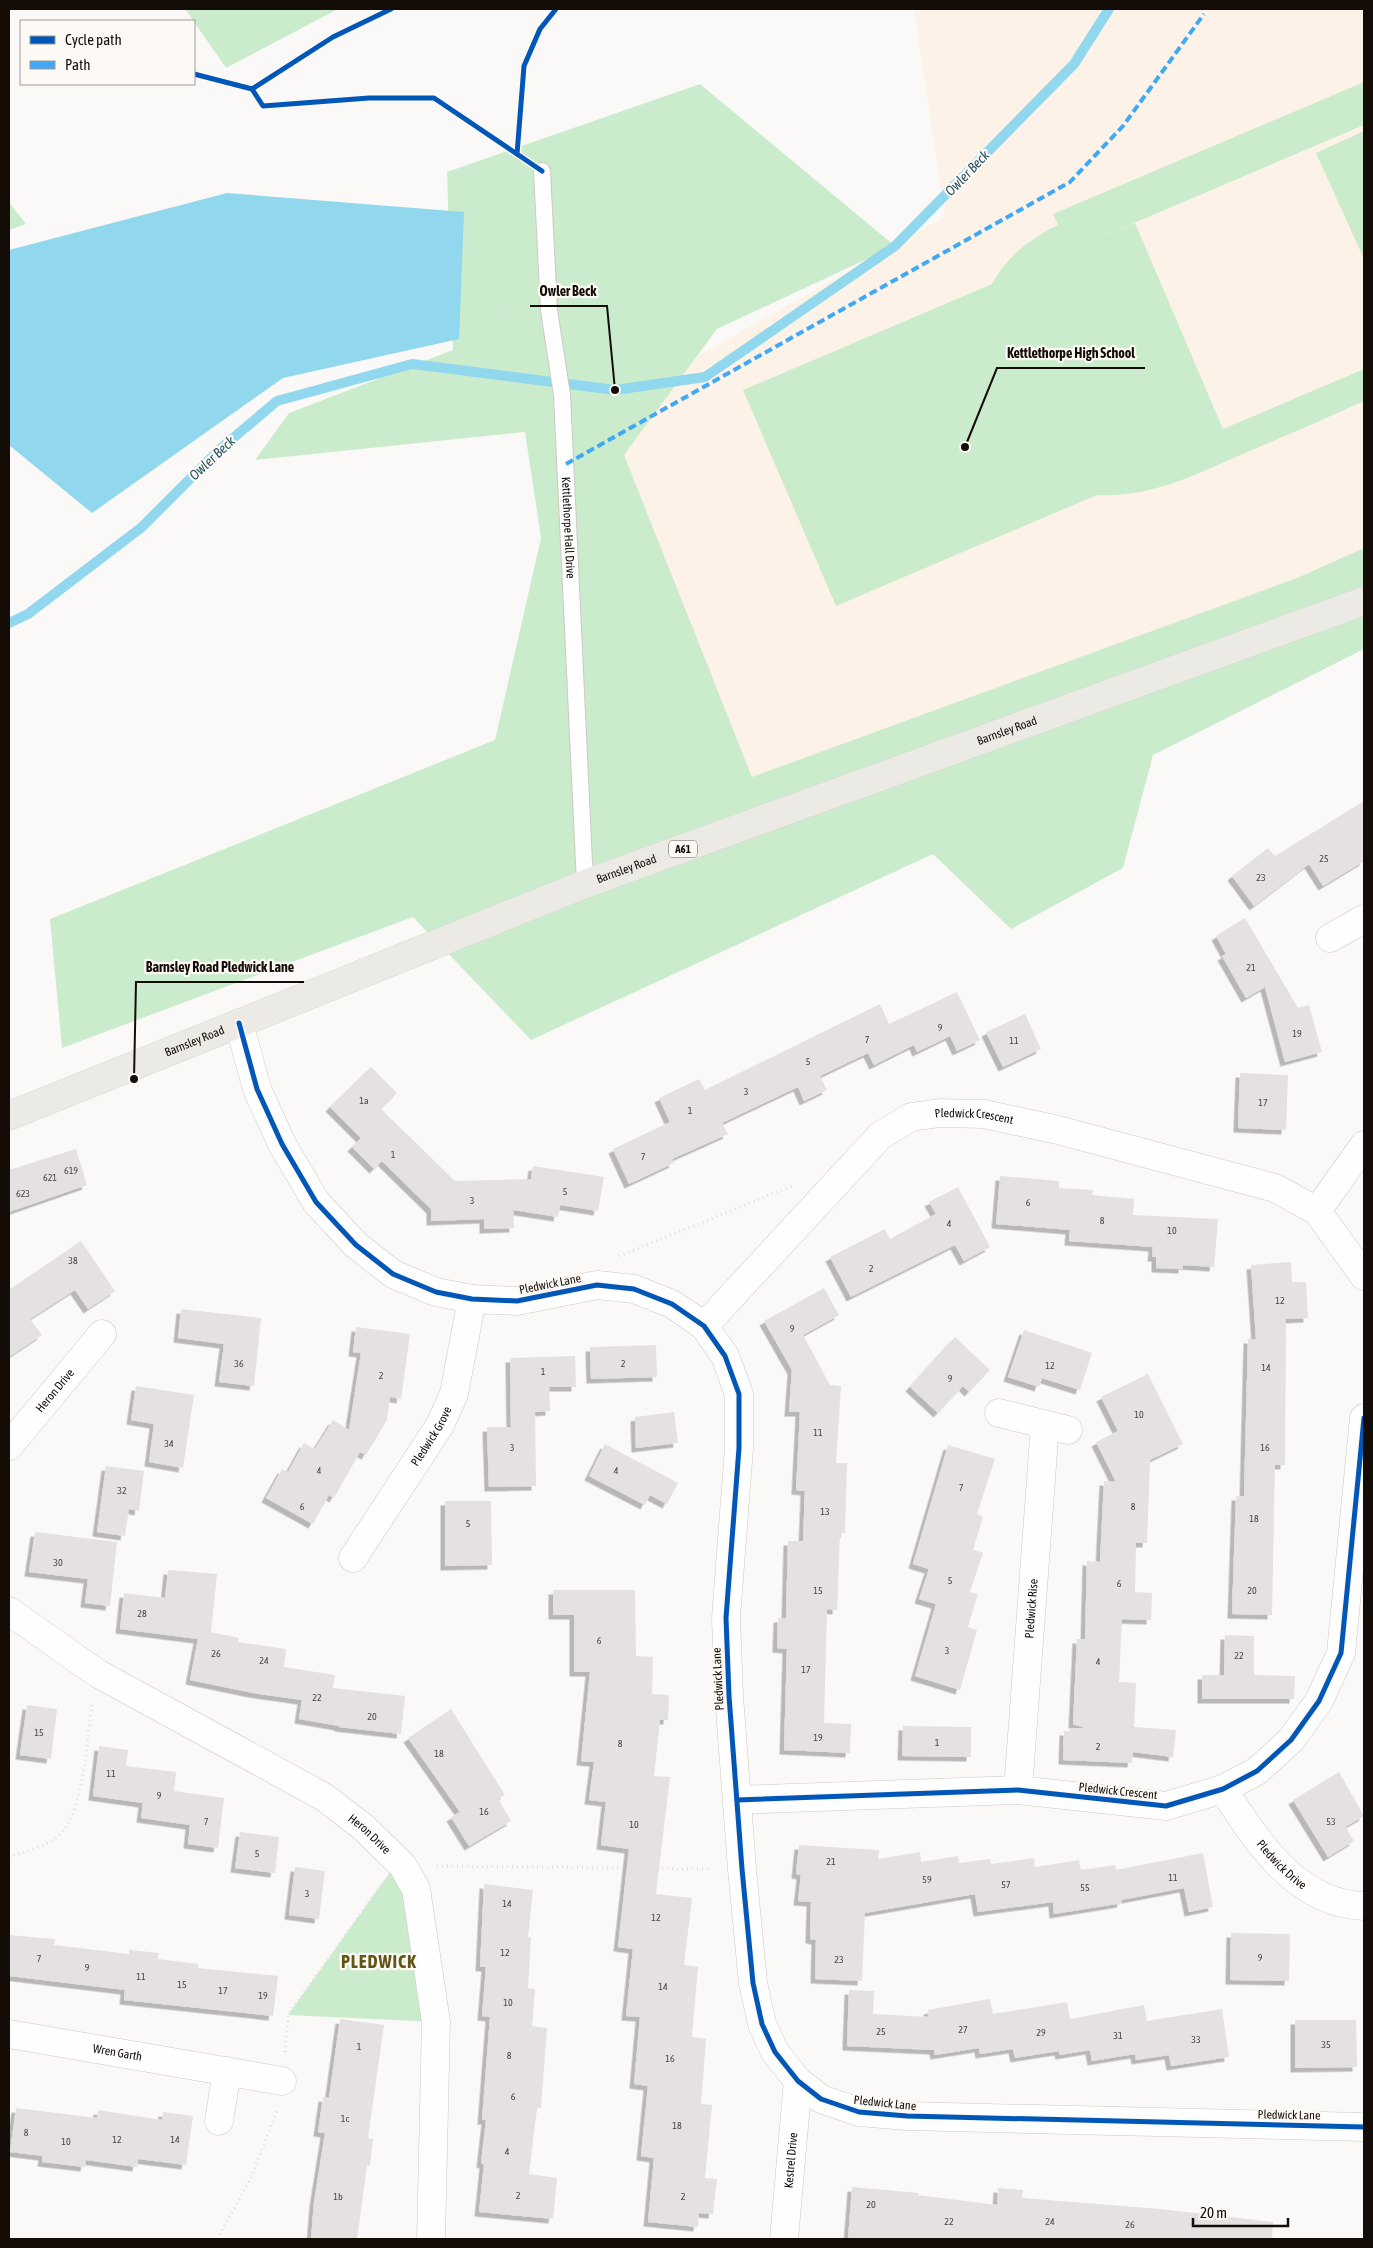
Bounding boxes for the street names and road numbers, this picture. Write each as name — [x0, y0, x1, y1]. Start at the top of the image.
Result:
street label: Kettlethorpe Hall Drive — [559, 477, 578, 579]
street label: Barnsley Road — [975, 713, 1039, 748]
road number: A61 — [669, 841, 697, 858]
street label: Barnsley Road — [594, 852, 658, 886]
street label: Barnsley Road — [163, 1023, 226, 1060]
street label: Pledwick Crescent — [934, 1106, 1015, 1127]
street label: Pledwick Lane — [518, 1271, 582, 1297]
street label: Heron Drive — [33, 1366, 77, 1415]
street label: Pledwick Grove — [408, 1404, 454, 1469]
street label: Pledwick Rise — [1022, 1578, 1041, 1639]
street label: Pledwick Lane — [709, 1647, 727, 1711]
street label: Pledwick Crescent — [1078, 1780, 1159, 1802]
street label: Heron Drive — [345, 1811, 393, 1857]
street label: Pledwick Drive — [1254, 1837, 1309, 1892]
street label: Wren Garth — [92, 2042, 143, 2064]
street label: Pledwick Lane — [853, 2093, 917, 2113]
street label: Pledwick Lane — [1257, 2107, 1321, 2123]
street label: Kestrel Drive — [782, 2132, 800, 2189]

